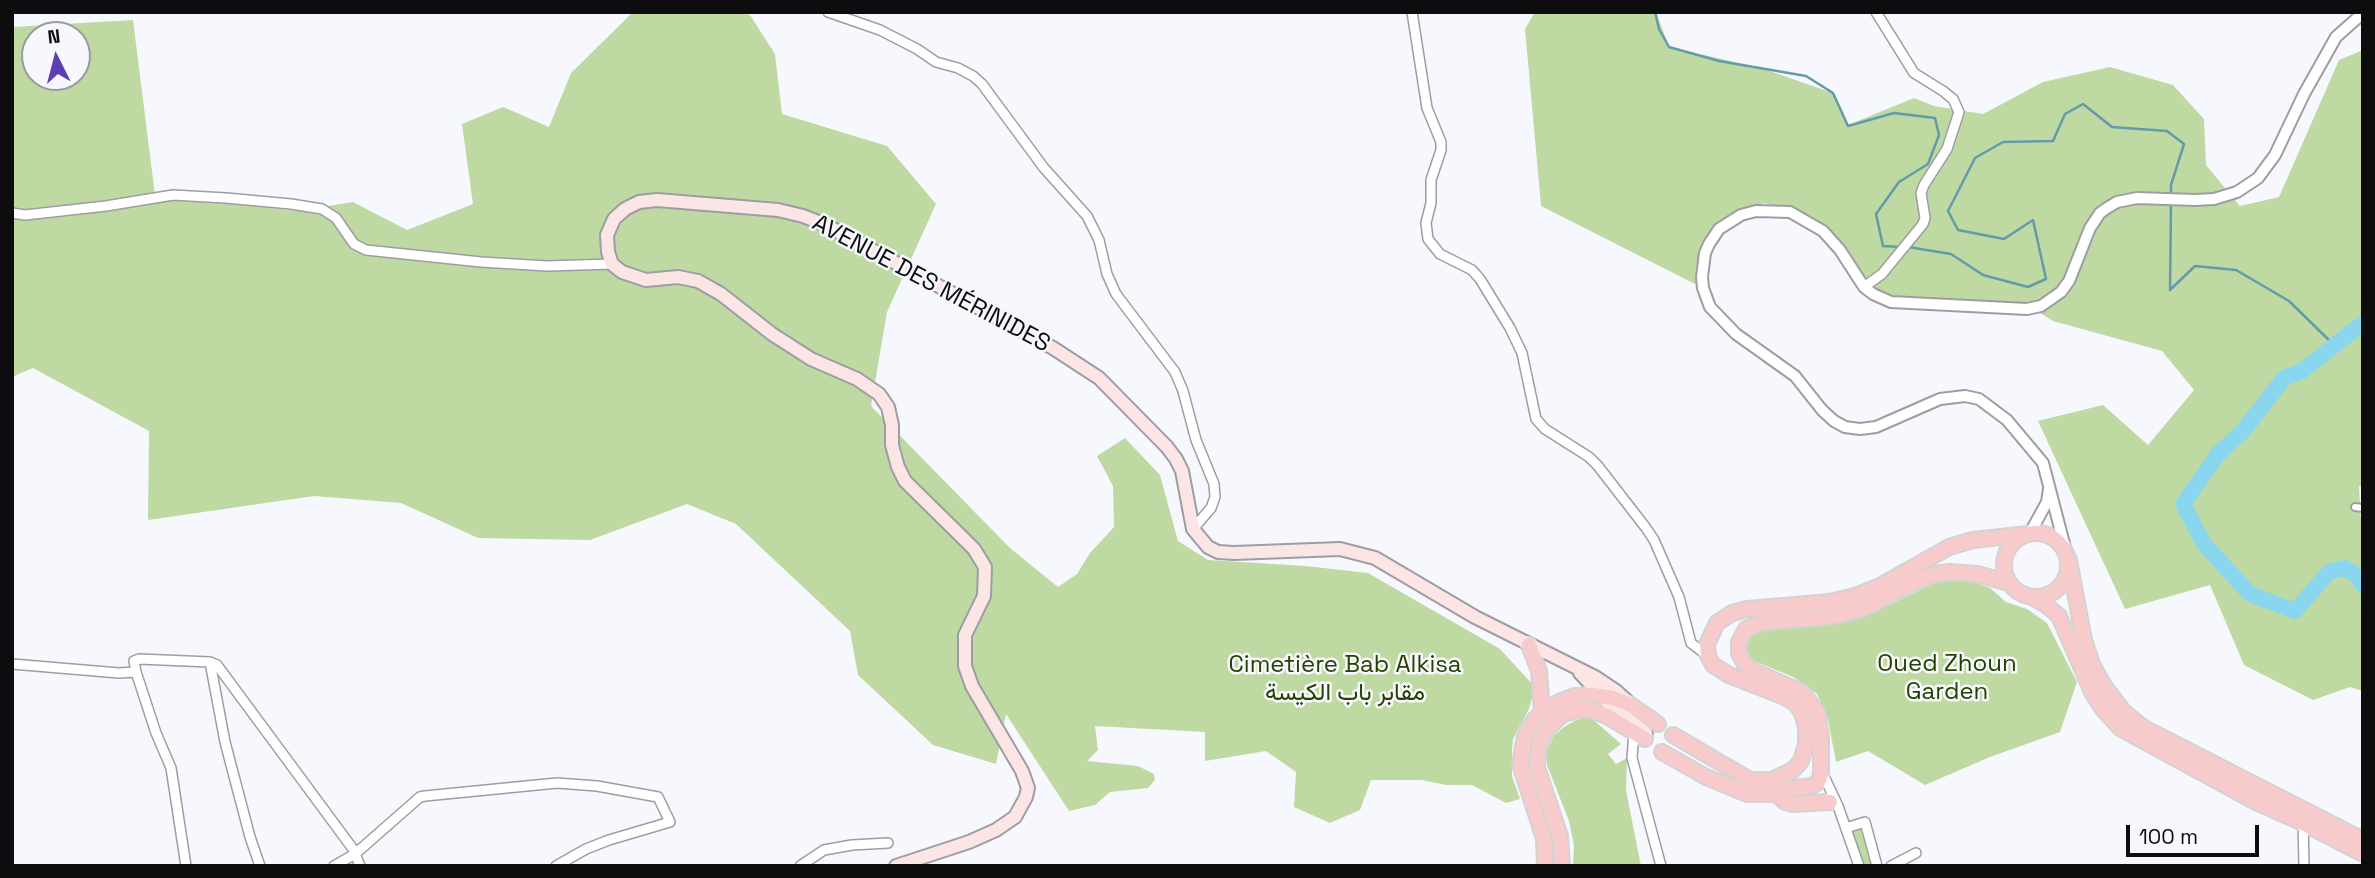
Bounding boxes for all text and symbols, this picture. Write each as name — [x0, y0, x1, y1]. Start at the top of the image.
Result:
north arrow — [21, 21, 91, 91]
text: N — [46, 24, 62, 50]
street label: AVENUE DES MÉRINIDES — [807, 209, 1055, 359]
park label: Oued Zhoun Garden — [1877, 650, 2017, 706]
park label: Cimetière Bab Alkisa مقابر باب الكيسة — [1228, 651, 1462, 707]
scale bar — [2130, 812, 2263, 856]
text: 100 m — [2139, 823, 2198, 850]

